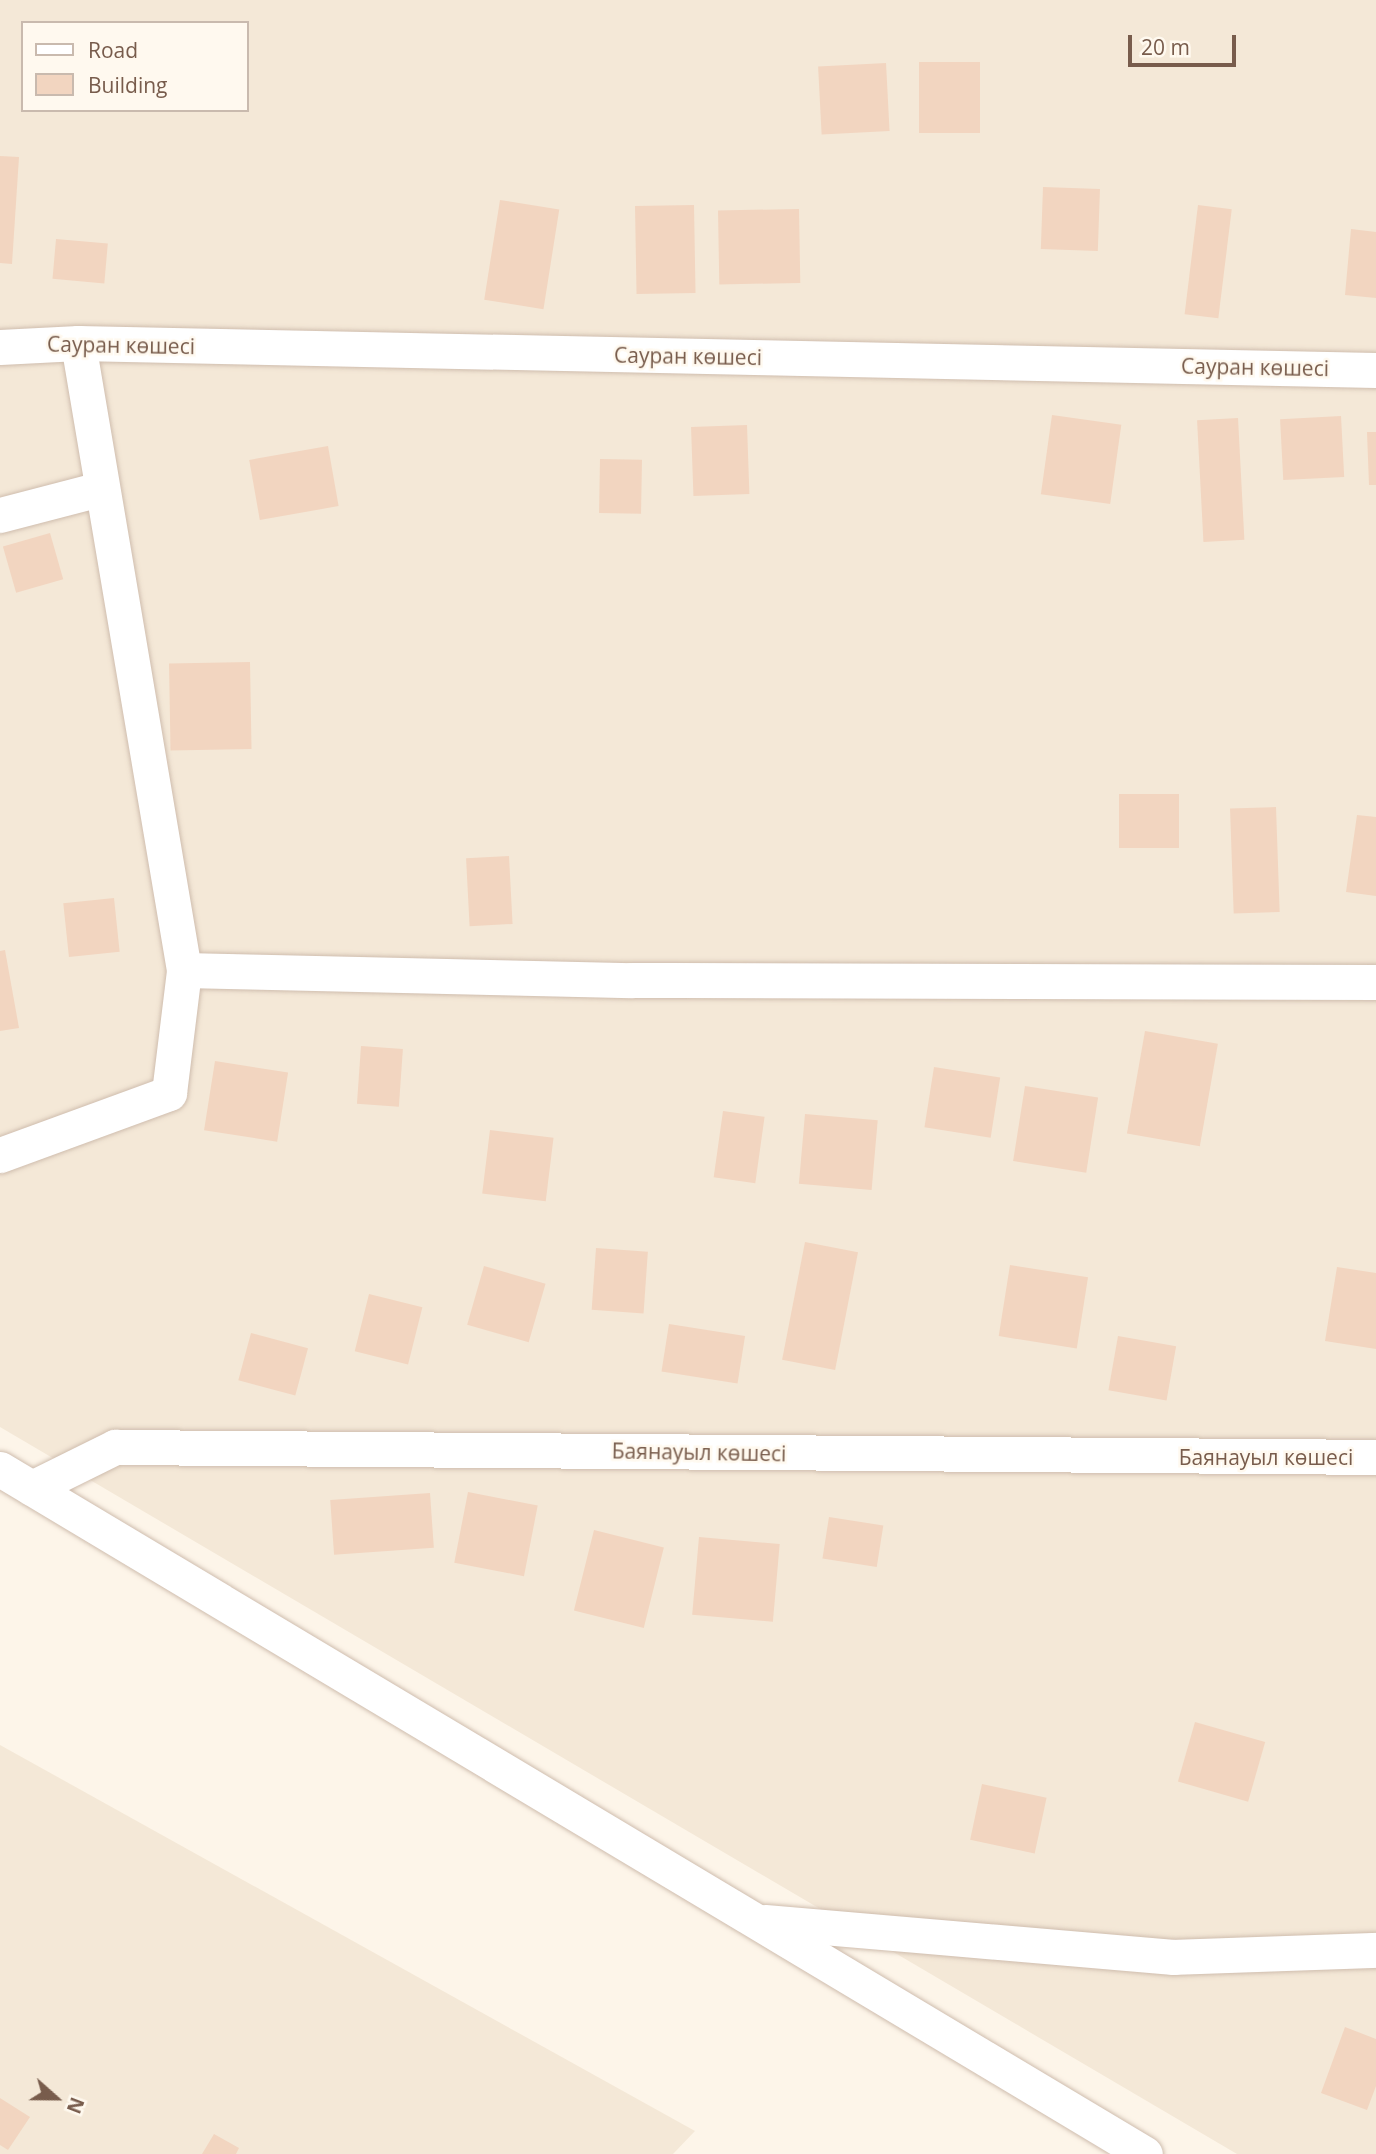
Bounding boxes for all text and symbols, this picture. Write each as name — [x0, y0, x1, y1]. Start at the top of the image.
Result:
legend — [21, 21, 248, 112]
scale bar — [1131, 21, 1240, 65]
text: 20 m — [1141, 33, 1190, 61]
text: Road — [88, 36, 138, 64]
text: Building — [88, 71, 167, 99]
street label: Сауран көшесі — [47, 331, 195, 359]
street label: Сауран көшесі — [614, 342, 762, 370]
street label: Сауран көшесі — [1181, 353, 1329, 381]
street label: Баянауыл көшесі — [612, 1438, 786, 1466]
street label: Баянауыл көшесі — [1179, 1444, 1353, 1470]
north arrow — [21, 2063, 91, 2133]
text: N — [61, 2094, 91, 2117]

